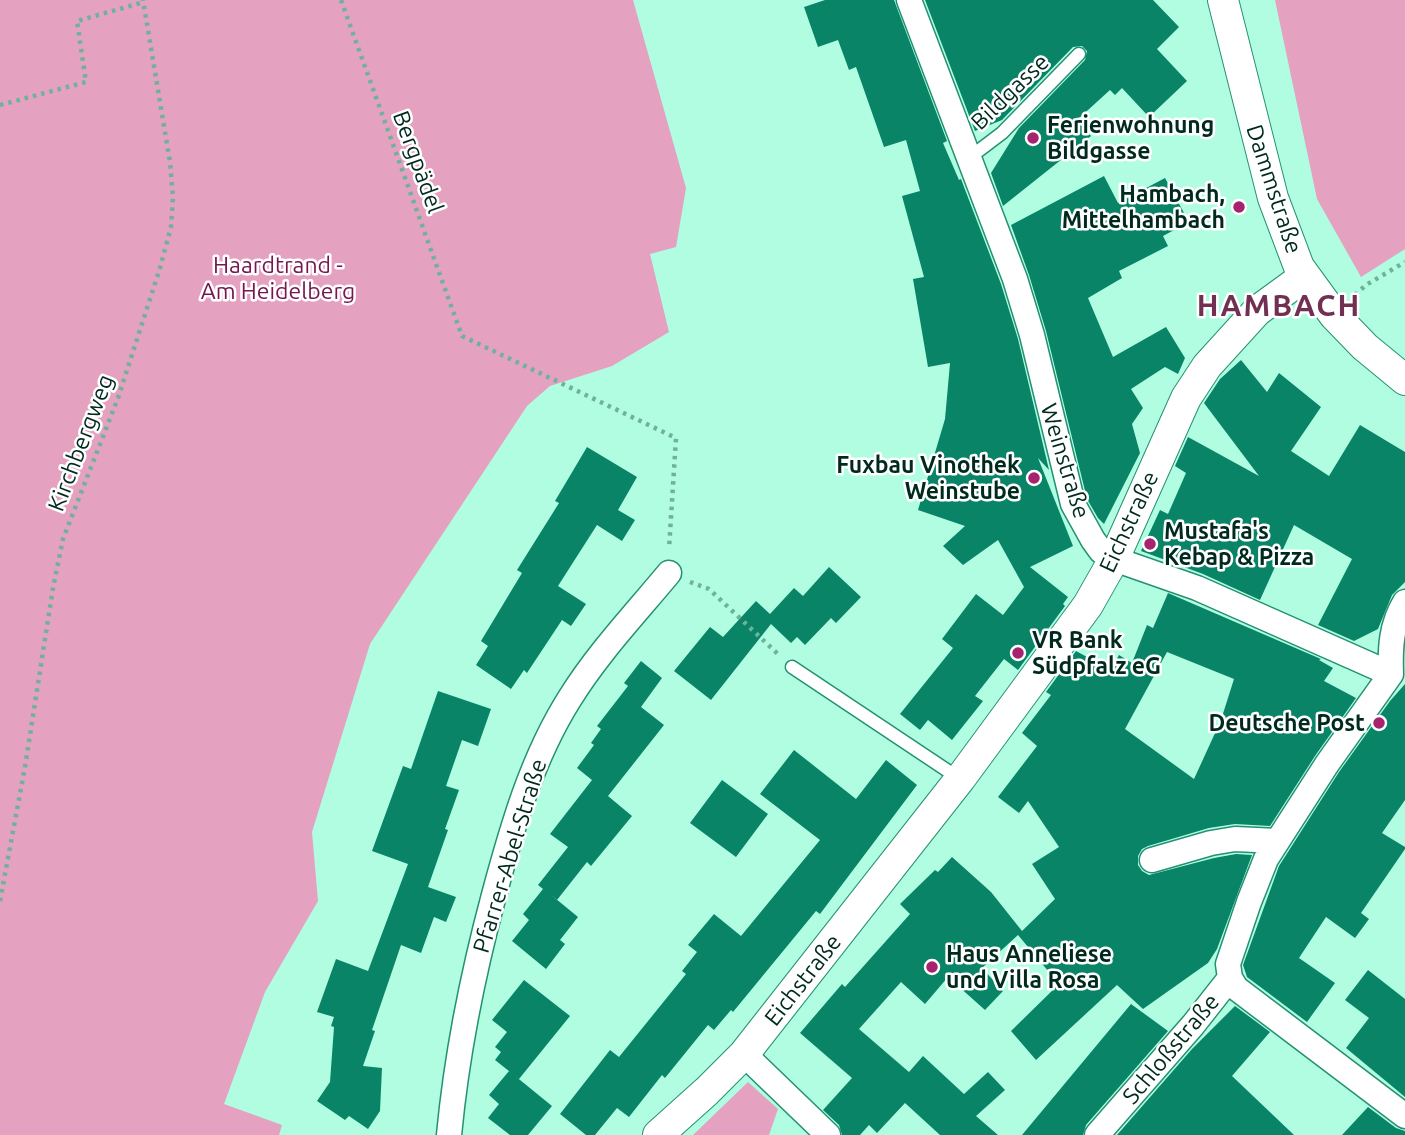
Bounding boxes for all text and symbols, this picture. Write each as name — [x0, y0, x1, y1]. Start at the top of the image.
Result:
street label: Bildgasse — [965, 48, 1055, 136]
street label: Bergpädel — [387, 107, 449, 217]
place label: Ferienwohnung Bildgasse — [1047, 111, 1214, 165]
street label: Dammstraße — [1240, 121, 1308, 257]
marker: Ferienwohnung Bildgasse — [1025, 130, 1041, 146]
place label: Hambach, Mittelhambach — [1062, 180, 1225, 234]
marker: Hambach, Mittelhambach — [1231, 199, 1247, 215]
park label: Haardtrand - Am Heidelberg — [201, 251, 355, 305]
district label: HAMBACH — [1198, 288, 1360, 324]
street label: Kirchbergweg — [42, 371, 120, 515]
street label: Weinstraße — [1034, 400, 1096, 522]
place label: Fuxbau Vinothek Weinstube — [836, 451, 1020, 505]
street label: Eichstraße — [1094, 467, 1164, 577]
marker: Fuxbau Vinothek Weinstube — [1026, 470, 1042, 486]
place label: Mustafa's Kebap & Pizza — [1164, 517, 1314, 571]
marker: Mustafa's Kebap & Pizza — [1142, 536, 1158, 552]
place label: VR Bank Südpfalz eG — [1032, 626, 1161, 680]
marker: VR Bank Südpfalz eG — [1010, 645, 1026, 661]
place label: Deutsche Post — [1208, 709, 1365, 737]
marker: Deutsche Post — [1371, 715, 1387, 731]
street label: Pfarrer-Abel-Straße — [467, 756, 553, 956]
street label: Eichstraße — [759, 929, 847, 1031]
place label: Haus Anneliese und Villa Rosa — [946, 940, 1112, 994]
marker: Haus Anneliese und Villa Rosa — [924, 959, 940, 975]
street label: Schloßstraße — [1117, 988, 1225, 1110]

